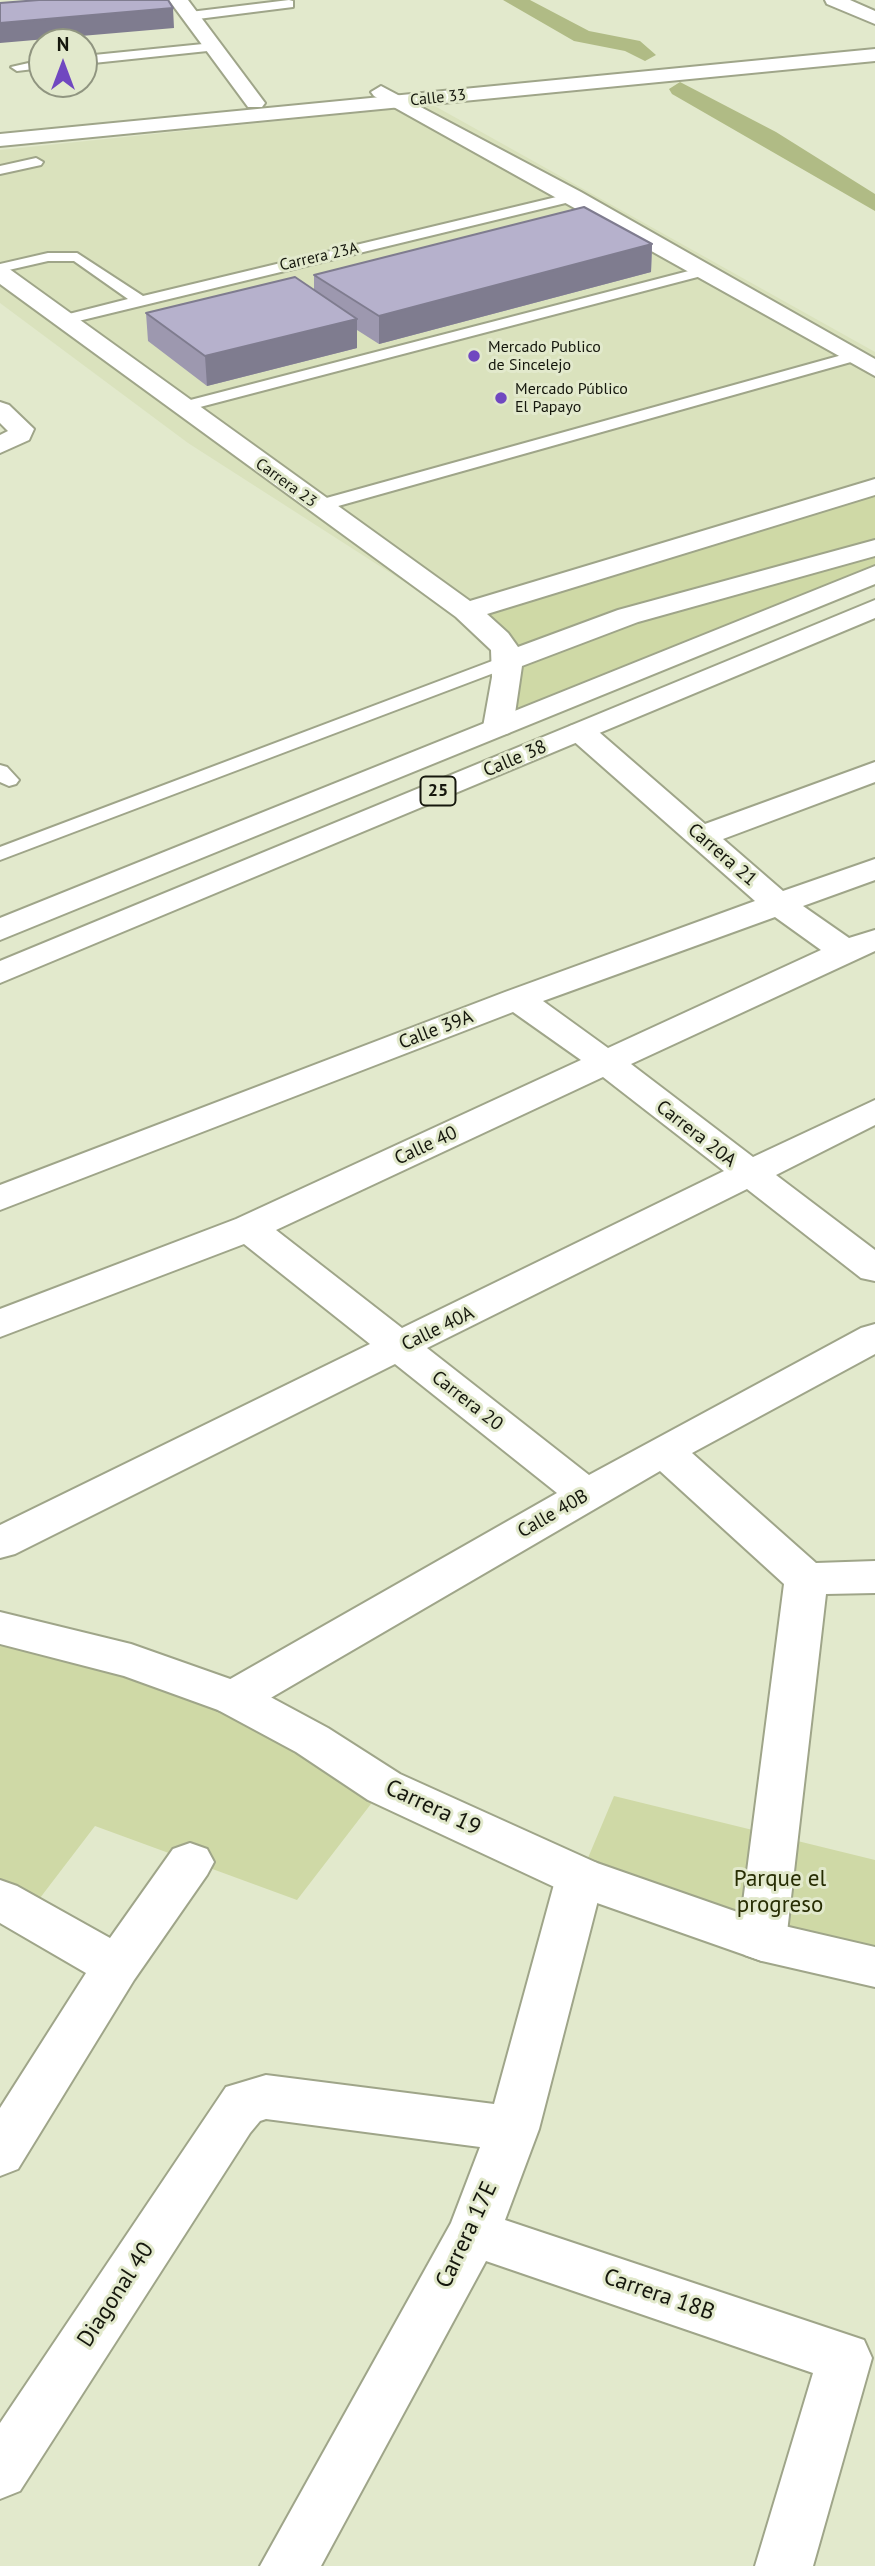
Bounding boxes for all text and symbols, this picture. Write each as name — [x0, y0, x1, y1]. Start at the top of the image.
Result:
north arrow — [28, 28, 98, 98]
text: N — [57, 32, 69, 56]
street label: Calle 33 — [409, 86, 467, 110]
street label: Carrera 23A — [278, 239, 360, 275]
place label: Mercado Publico de Sincelejo — [488, 337, 601, 375]
marker: Mercado Publico de Sincelejo — [466, 348, 482, 364]
place label: Mercado Público El Papayo — [515, 379, 628, 417]
marker: Mercado Público El Papayo — [493, 390, 509, 406]
street label: Carrera 23 — [252, 454, 320, 512]
street label: Calle 38 — [480, 736, 550, 782]
road number: 25 — [420, 776, 456, 806]
street label: Carrera 21 — [683, 819, 761, 891]
street label: Calle 39A — [396, 1005, 476, 1055]
street label: Carrera 20A — [651, 1096, 741, 1172]
street label: Calle 40 — [391, 1122, 461, 1170]
street label: Calle 40A — [398, 1302, 478, 1356]
street label: Carrera 20 — [427, 1366, 507, 1436]
street label: Calle 40B — [514, 1485, 592, 1543]
street label: Carrera 19 — [381, 1774, 485, 1842]
park label: Parque el progreso — [734, 1865, 826, 1919]
street label: Carrera 17E — [430, 2177, 504, 2293]
street label: Diagonal 40 — [72, 2237, 160, 2353]
street label: Carrera 18B — [600, 2263, 718, 2327]

